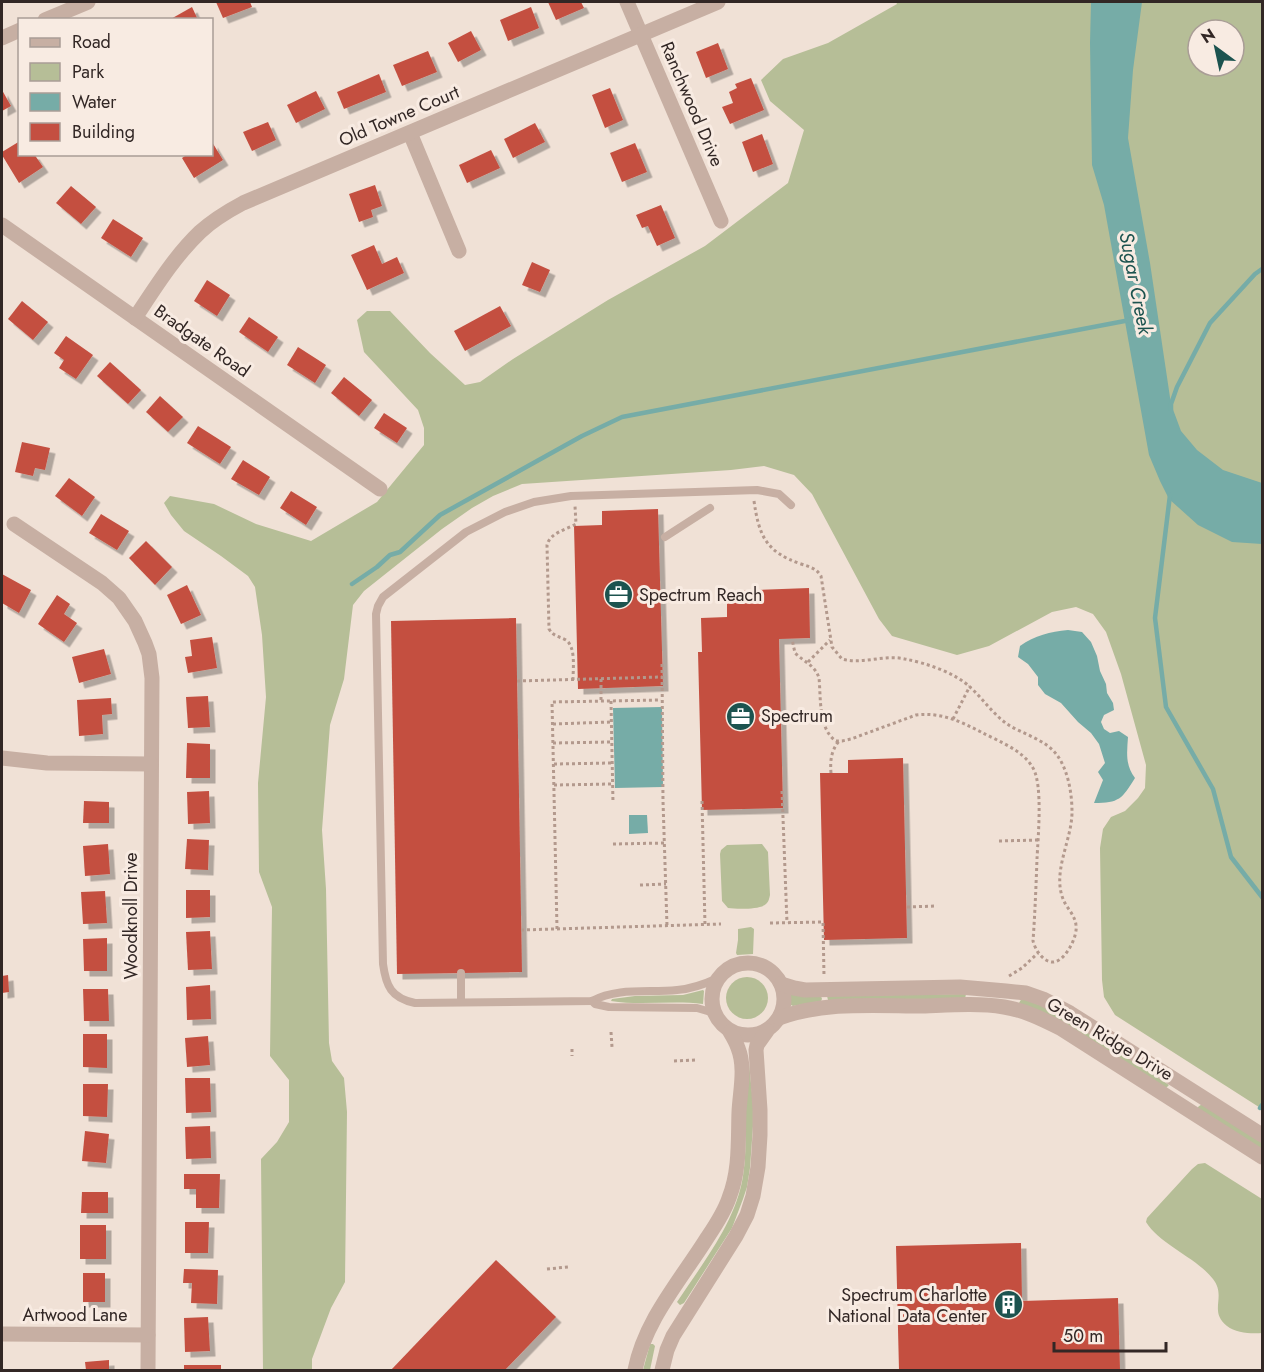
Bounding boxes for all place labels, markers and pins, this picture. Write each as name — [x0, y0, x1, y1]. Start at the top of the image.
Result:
office icon: Spectrum Reach — [602, 579, 634, 611]
place label: Spectrum Reach — [639, 582, 762, 608]
office icon: Spectrum — [724, 700, 756, 732]
place label: Spectrum — [761, 703, 833, 729]
place label: Spectrum Charlotte National Data Center — [828, 1282, 988, 1329]
building icon: Spectrum Charlotte National Data Center — [992, 1289, 1024, 1321]

